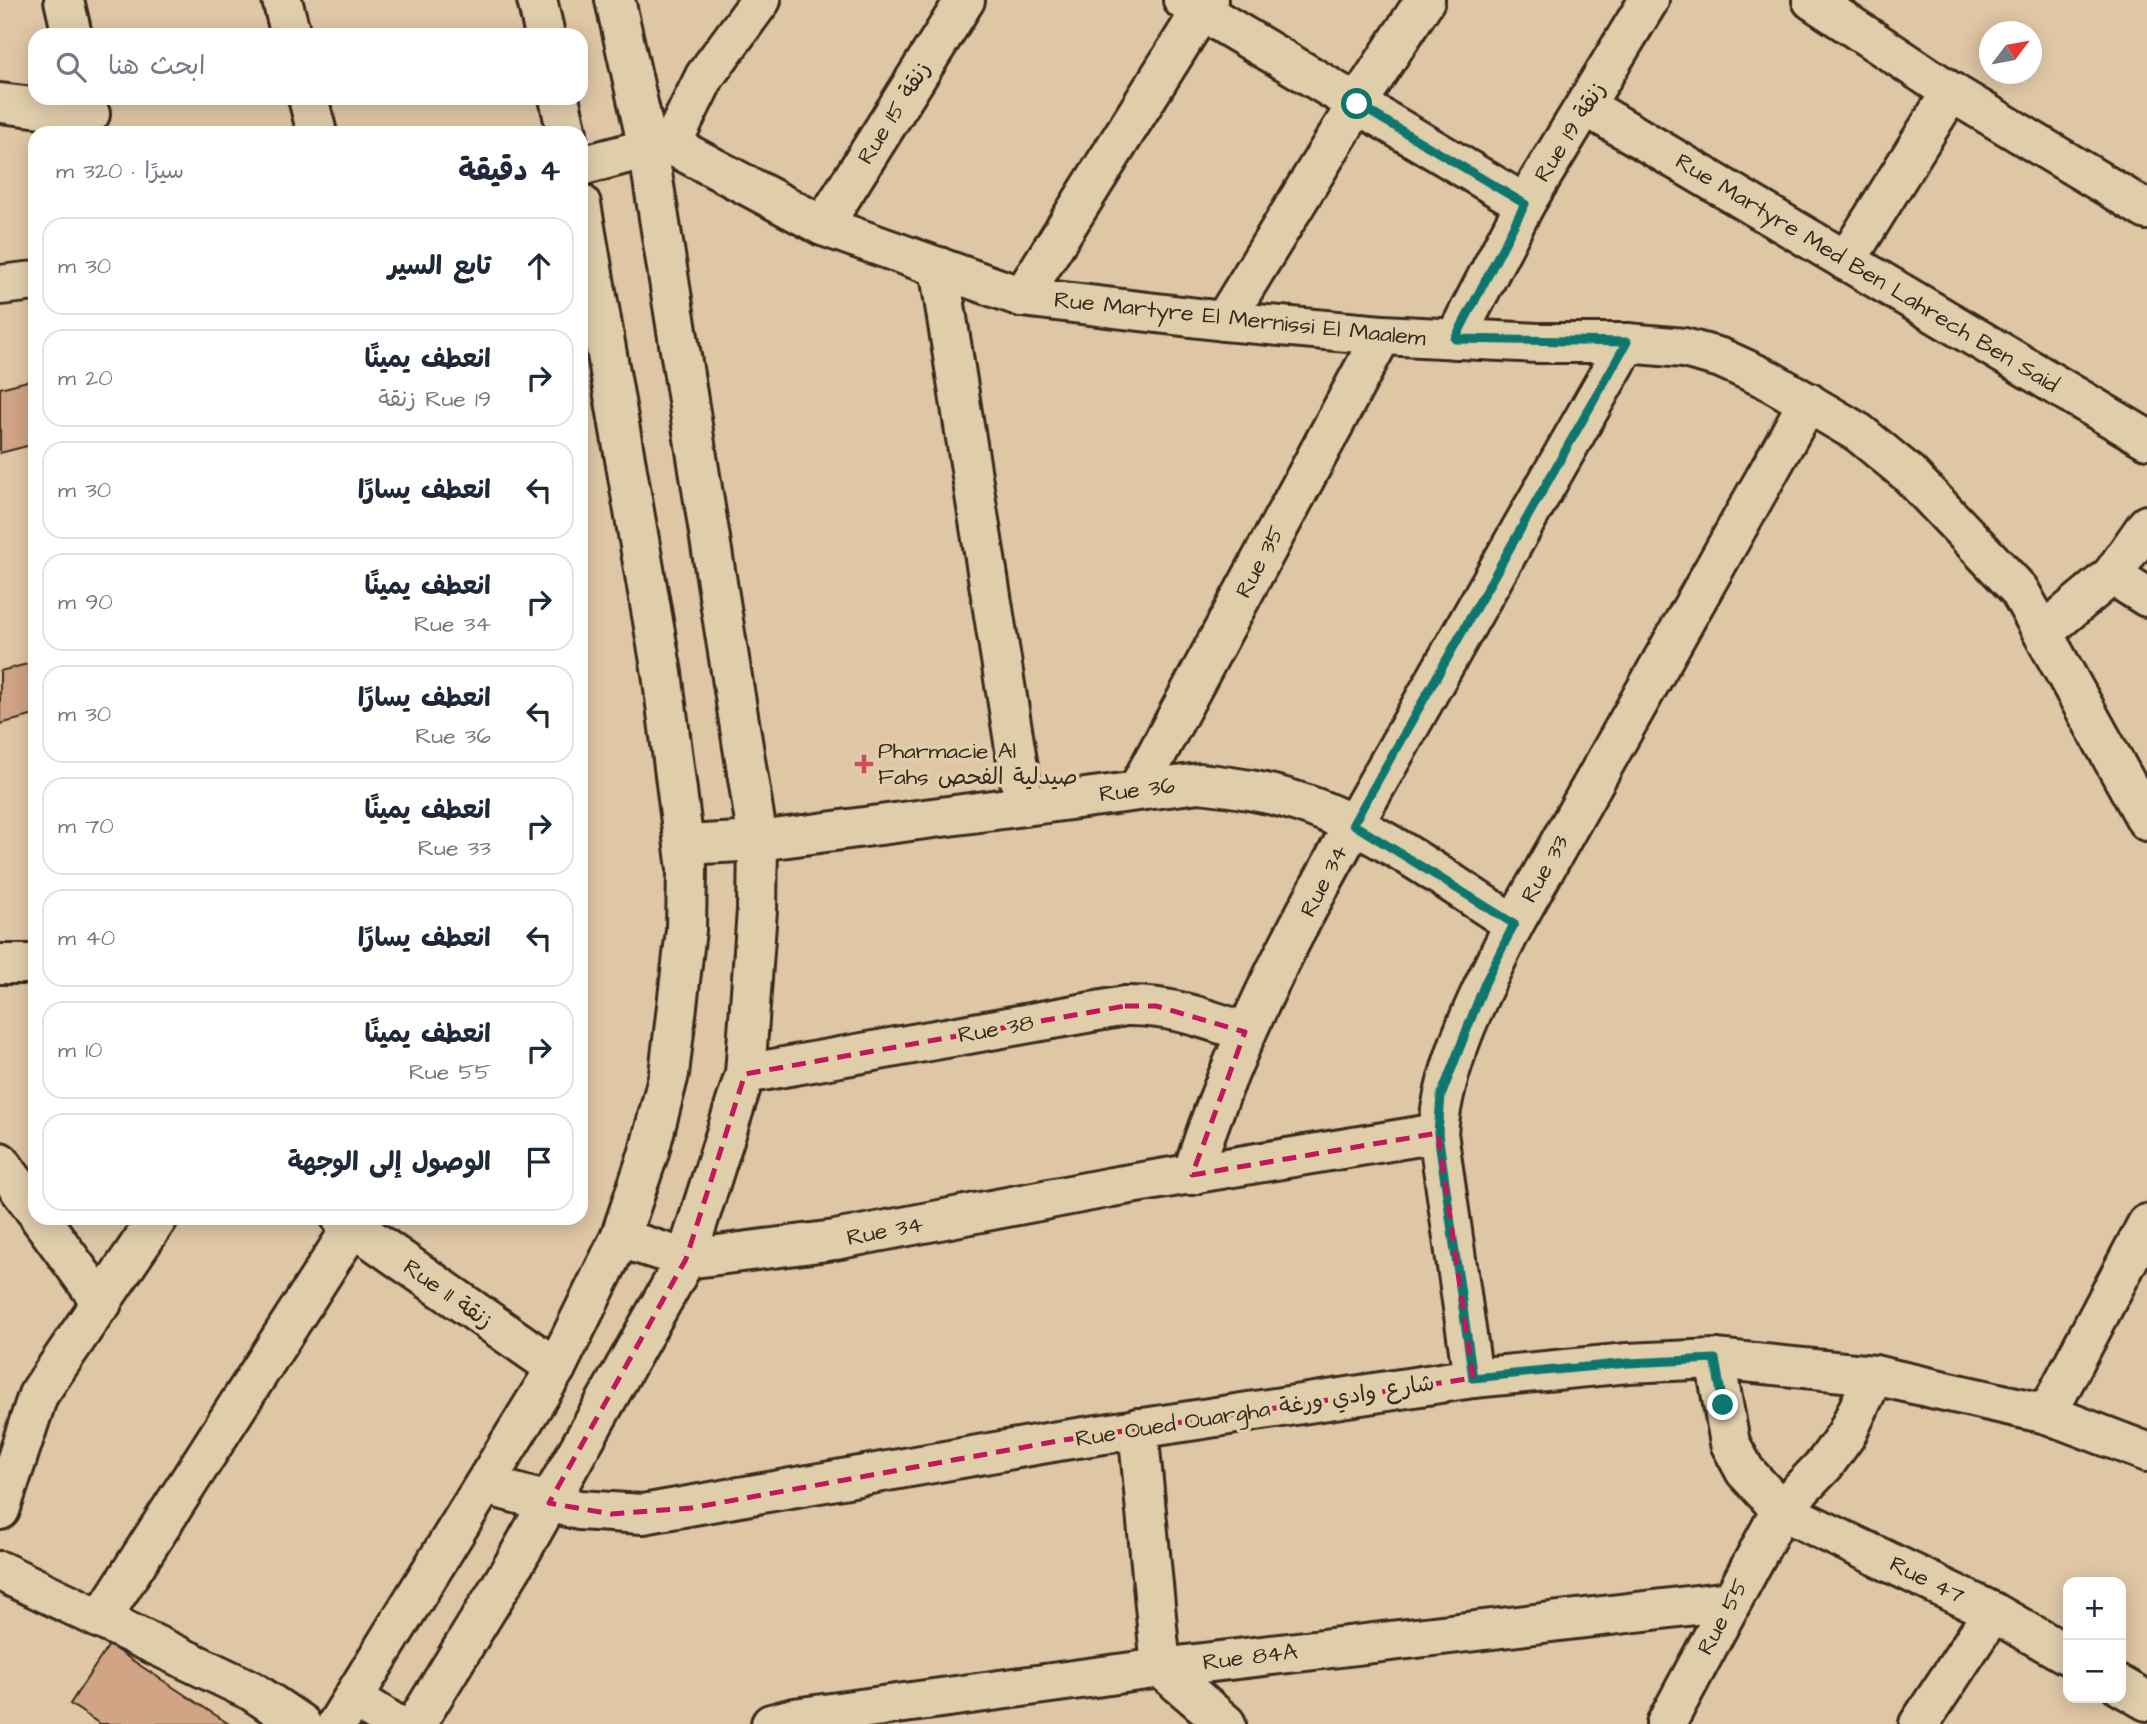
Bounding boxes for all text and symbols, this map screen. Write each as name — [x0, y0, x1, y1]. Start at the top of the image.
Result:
north arrow — [1979, 21, 2042, 84]
search box — [28, 28, 588, 105]
icon: search — [52, 48, 90, 86]
text: ابحث هنا — [108, 48, 205, 84]
street label: Rue 15 زنقة — [850, 55, 938, 171]
street label: Rue 19 زنقة — [1527, 76, 1613, 188]
route start — [1341, 88, 1372, 119]
street label: Rue Martyre Med Ben Lahrech Ben Said — [1669, 145, 2065, 401]
text: 4 دقيقة — [458, 150, 560, 192]
text: سيرًا · 320 m — [56, 155, 184, 187]
icon: ahead — [520, 247, 558, 285]
text: تابع السير — [388, 248, 491, 284]
text: 30 m — [58, 250, 111, 282]
street label: Rue Martyre El Mernissi El Maalem — [1052, 284, 1428, 355]
text: انعطف يمينًا — [364, 341, 491, 377]
icon: right — [520, 359, 558, 397]
text: 20 m — [58, 362, 113, 394]
text: Rue 19 زنقة — [378, 383, 491, 415]
icon: left — [520, 471, 558, 509]
text: انعطف يسارًا — [358, 472, 491, 508]
text: 30 m — [58, 474, 111, 506]
street label: Rue 35 — [1228, 520, 1292, 604]
text: انعطف يمينًا — [364, 568, 491, 604]
icon: right — [520, 583, 558, 621]
text: 90 m — [58, 586, 113, 618]
text: Rue 34 — [414, 608, 491, 640]
text: انعطف يسارًا — [358, 680, 491, 716]
icon: left — [520, 695, 558, 733]
text: 30 m — [58, 698, 111, 730]
text: Rue 36 — [415, 720, 491, 752]
place label: Pharmacie Al Fahs صيدلية الفحص — [878, 735, 1078, 793]
marker: Pharmacie Al Fahs صيدلية الفحص — [856, 756, 872, 772]
street label: Rue 36 — [1097, 769, 1177, 811]
text: انعطف يمينًا — [364, 792, 491, 828]
icon: right — [520, 807, 558, 845]
text: 70 m — [58, 810, 114, 842]
street label: Rue 33 — [1513, 829, 1577, 909]
text: Rue 33 — [418, 832, 491, 864]
street label: Rue 34 — [1292, 839, 1356, 923]
icon: left — [520, 919, 558, 957]
text: انعطف يسارًا — [358, 920, 491, 956]
text: 40 m — [58, 922, 115, 954]
street label: Rue 38 — [956, 1007, 1036, 1051]
text: انعطف يمينًا — [364, 1016, 491, 1052]
icon: right — [520, 1031, 558, 1069]
text: 10 m — [58, 1034, 103, 1066]
text: Rue 55 — [409, 1056, 491, 1088]
icon: arrive — [520, 1143, 558, 1181]
text: الوصول إلى الوجهة — [287, 1144, 491, 1180]
street label: Rue 34 — [844, 1208, 926, 1254]
street label: Rue 11 زنقة — [397, 1251, 499, 1337]
street label: Rue Oued Ouargha شارع وادي ورغة — [1073, 1367, 1437, 1456]
route end — [1707, 1389, 1738, 1420]
street label: Rue 47 — [1884, 1548, 1970, 1612]
street label: Rue 55 — [1690, 1573, 1756, 1661]
map controls — [2063, 1577, 2126, 1703]
button: + — [2063, 1577, 2126, 1640]
street label: Rue 84A — [1201, 1635, 1299, 1679]
button: − — [2063, 1640, 2126, 1703]

